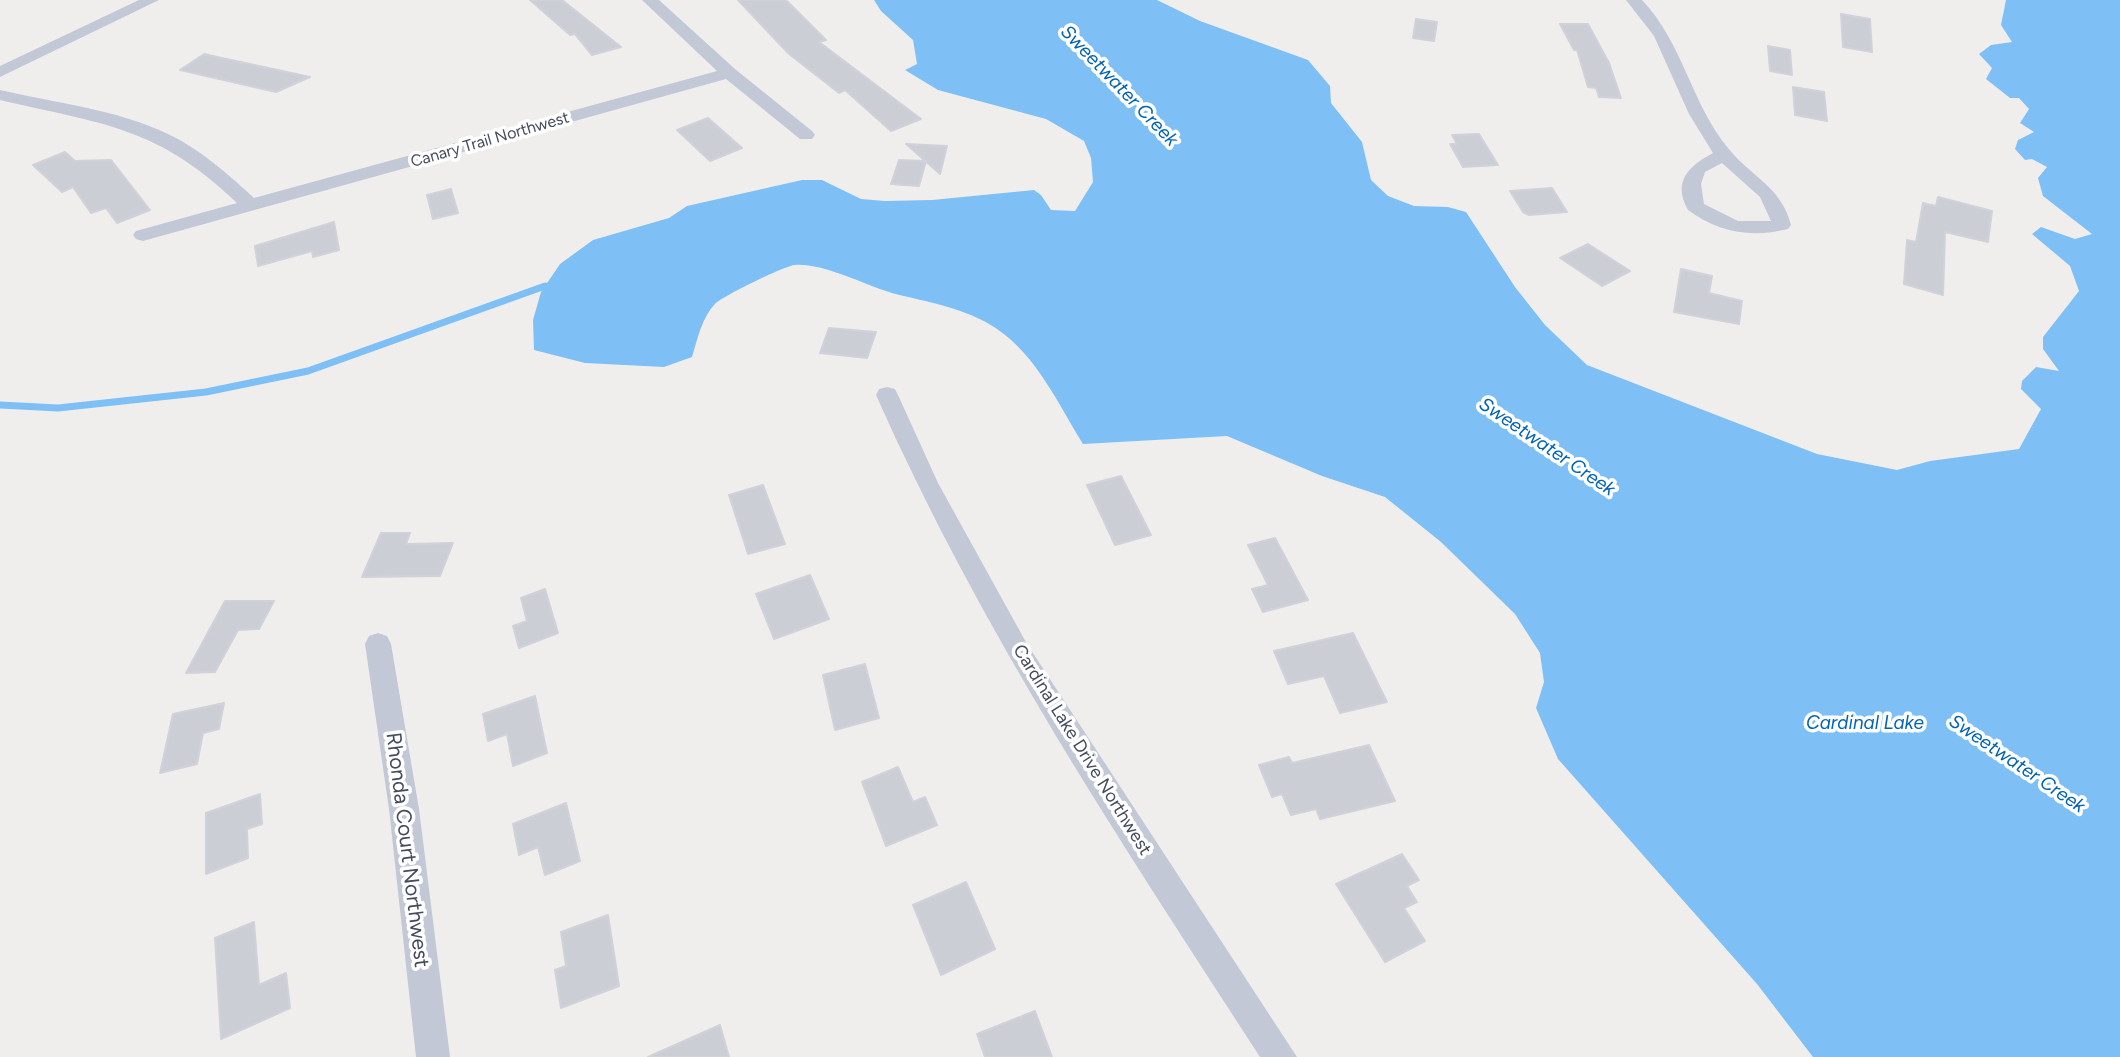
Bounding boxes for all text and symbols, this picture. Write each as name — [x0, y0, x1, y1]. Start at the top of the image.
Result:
water label: Sweetwater Creek — [1055, 21, 1183, 151]
street label: Canary Trail Northwest — [409, 108, 571, 172]
water label: Sweetwater Creek — [1475, 393, 1619, 501]
street label: Cardinal Lake Drive Northwest — [1008, 641, 1156, 859]
water label: Sweetwater Creek — [1945, 710, 2089, 818]
water label: Cardinal Lake — [1806, 712, 1924, 734]
street label: Rhonda Court Northwest — [380, 731, 434, 969]

